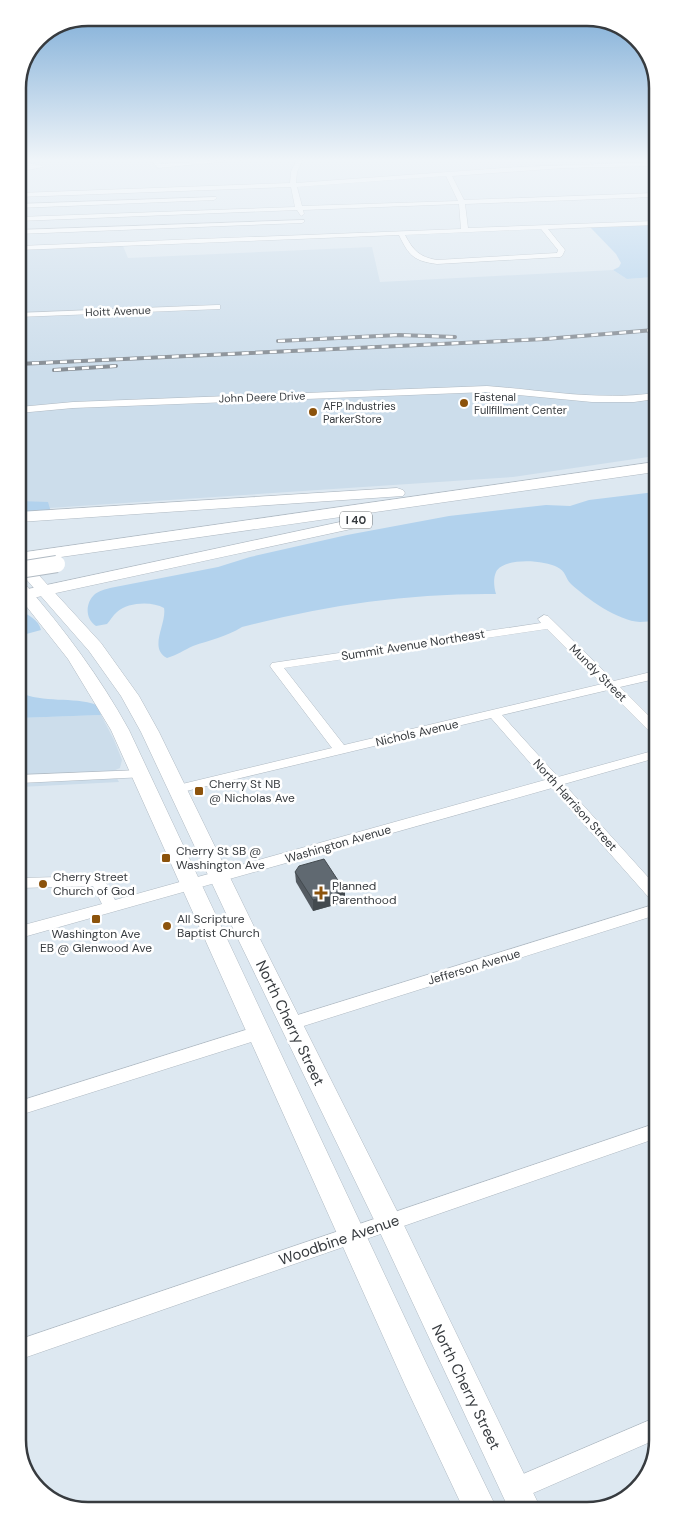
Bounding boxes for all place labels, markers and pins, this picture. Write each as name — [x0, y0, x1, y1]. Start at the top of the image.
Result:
place label: Fastenal Fullfillment Center — [474, 390, 567, 417]
marker: Fastenal Fullfillment Center — [458, 397, 470, 409]
place label: AFP Industries ParkerStore — [323, 399, 396, 426]
marker: AFP Industries ParkerStore — [307, 406, 319, 418]
place label: Cherry St NB @ Nicholas Ave — [209, 776, 295, 806]
marker: Cherry St NB @ Nicholas Ave — [193, 785, 205, 797]
place label: Cherry St SB @ Washington Ave — [176, 843, 265, 873]
marker: Cherry St SB @ Washington Ave — [160, 852, 172, 864]
place label: Cherry Street Church of God — [53, 869, 135, 899]
marker: Cherry Street Church of God — [37, 878, 49, 890]
place label: Planned Parenthood — [332, 878, 397, 908]
marker: Planned Parenthood — [314, 886, 328, 900]
place label: All Scripture Baptist Church — [177, 911, 260, 941]
marker: Washington Ave EB @ Glenwood Ave — [90, 913, 102, 925]
marker: All Scripture Baptist Church — [161, 920, 173, 932]
place label: Washington Ave EB @ Glenwood Ave — [40, 926, 152, 956]

